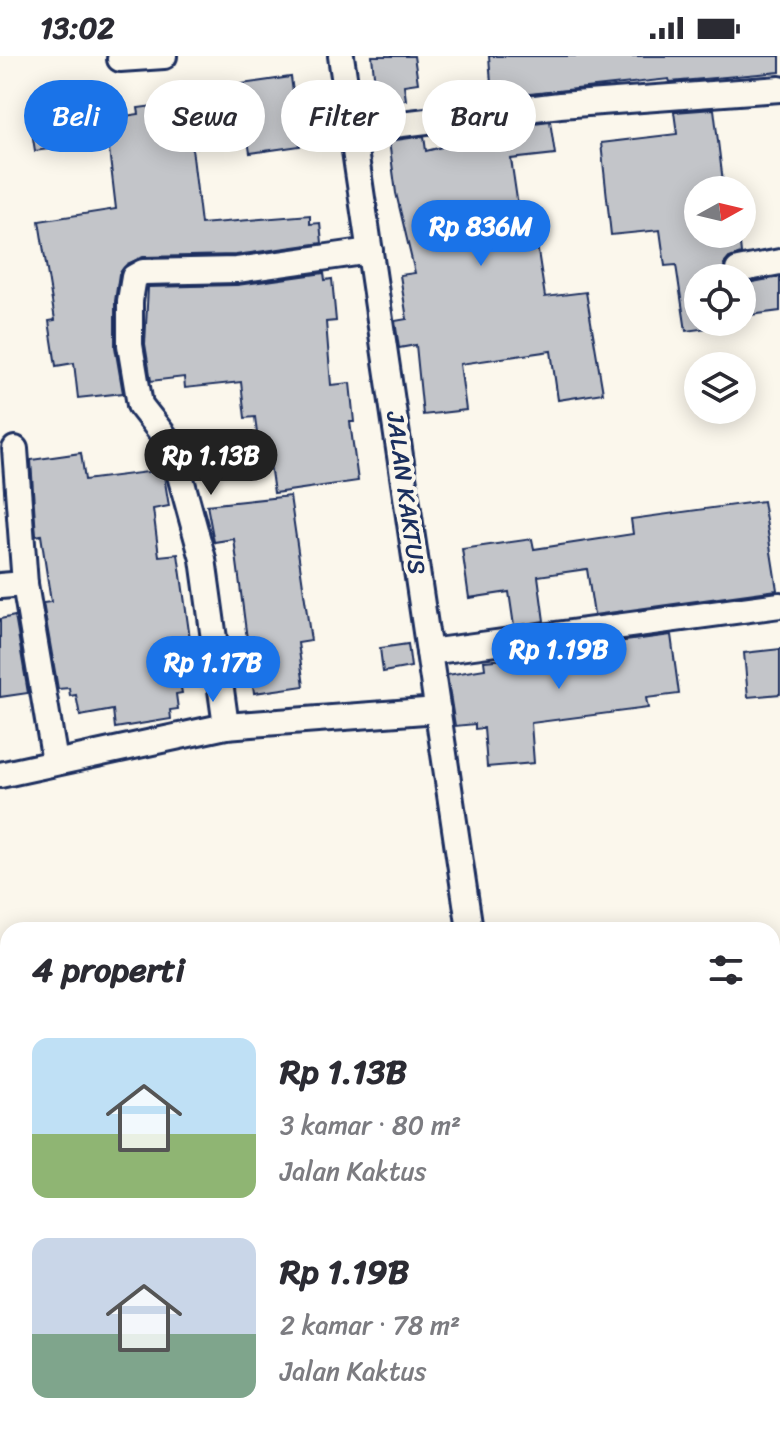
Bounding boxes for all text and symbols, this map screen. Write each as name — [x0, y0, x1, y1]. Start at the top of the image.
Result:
text: 13:02 — [40, 1, 115, 55]
chip: Beli — [24, 80, 128, 152]
chip: Sewa — [144, 80, 265, 152]
chip: Filter — [281, 80, 406, 152]
chip: Baru — [422, 80, 536, 152]
north arrow — [684, 176, 756, 248]
map controls — [684, 176, 756, 424]
pin: Rp 836M — [407, 200, 555, 268]
text: Rp 836M — [429, 203, 533, 249]
button: locate — [684, 264, 756, 336]
button: layers — [684, 352, 756, 424]
street label: JALAN KAKTUS — [374, 408, 438, 577]
pin: Rp 1.13B — [128, 429, 294, 497]
text: Rp 1.13B — [162, 432, 260, 478]
pin: Rp 1.19B — [476, 623, 642, 691]
text: Rp 1.19B — [510, 626, 608, 672]
pin: Rp 1.17B — [130, 636, 296, 704]
text: Rp 1.17B — [164, 639, 262, 685]
text: 4 properti — [32, 940, 185, 1000]
icon: filters — [704, 948, 748, 992]
text: Rp 1.13B — [280, 1042, 407, 1102]
icon: home — [96, 1070, 192, 1166]
text: 3 kamar · 80 m² — [280, 1102, 461, 1148]
text: Jalan Kaktus — [280, 1148, 426, 1194]
text: Rp 1.19B — [280, 1242, 409, 1302]
icon: home — [96, 1270, 192, 1366]
text: 2 kamar · 78 m² — [280, 1302, 460, 1348]
text: Jalan Kaktus — [280, 1348, 426, 1394]

